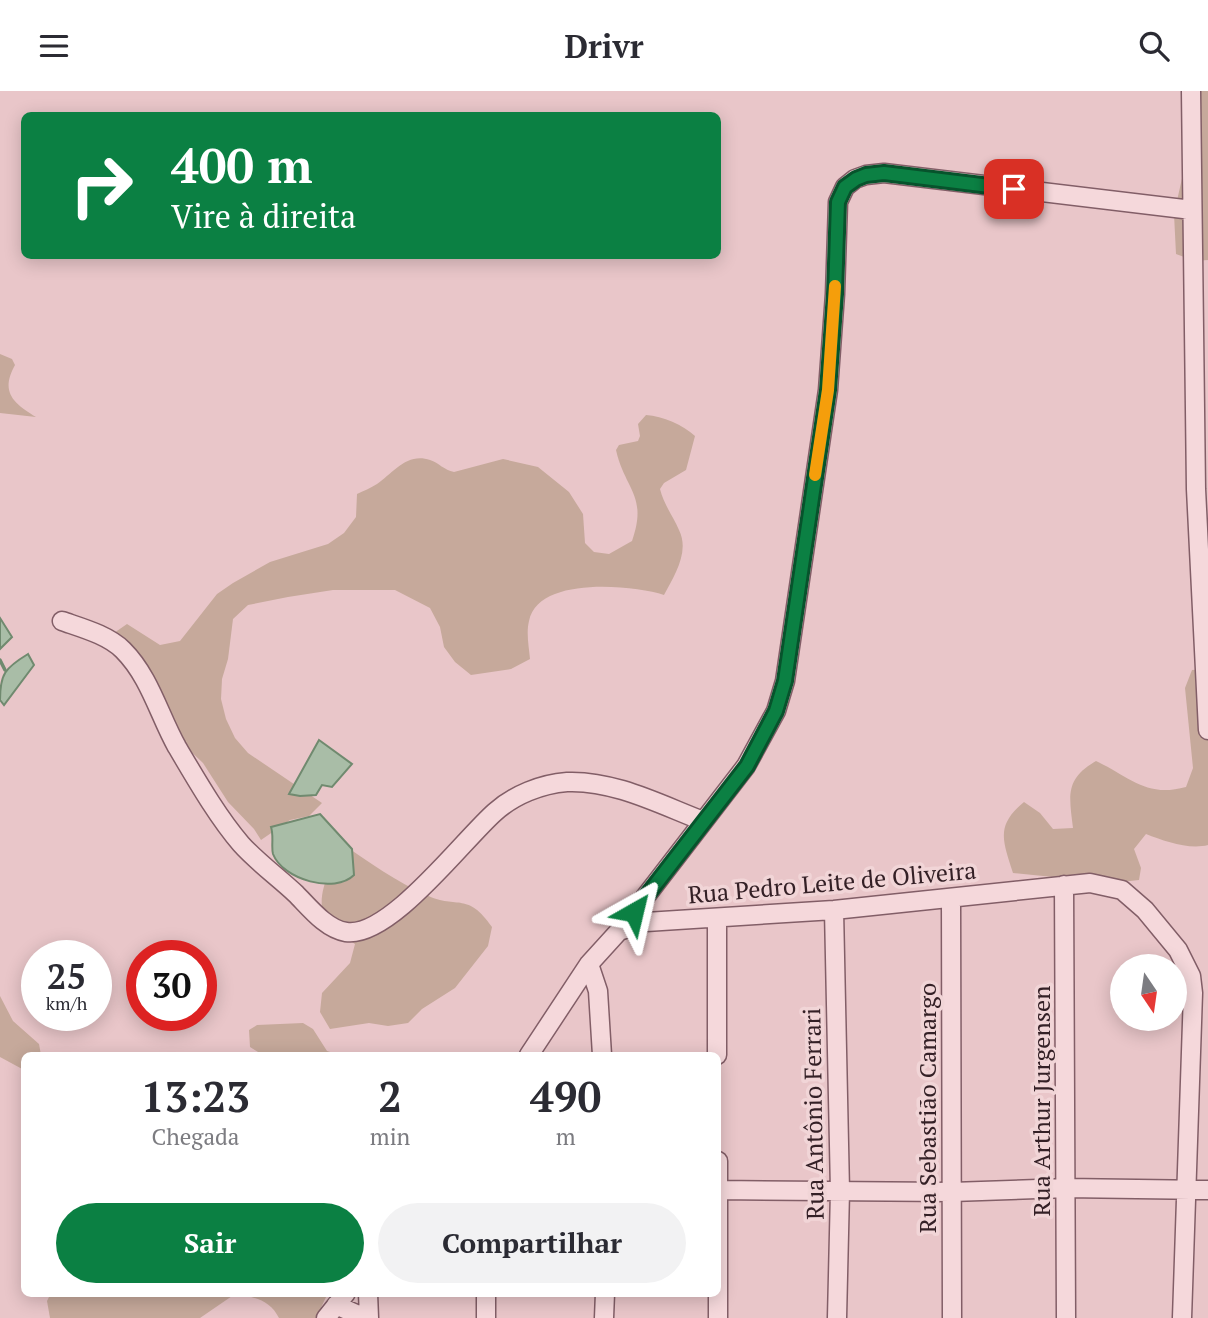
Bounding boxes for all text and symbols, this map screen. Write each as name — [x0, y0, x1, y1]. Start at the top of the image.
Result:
text: Drivr — [564, 25, 644, 67]
icon: menu — [35, 27, 73, 65]
icon: search — [1135, 27, 1173, 65]
text: 400 m — [171, 132, 313, 197]
icon: right — [56, 140, 147, 231]
pin — [984, 159, 1044, 219]
icon: arrive — [995, 170, 1033, 208]
text: Vire à direita — [171, 195, 356, 237]
street label: Rua Pedro Leite de Oliveira — [686, 853, 978, 911]
position arrow — [597, 875, 671, 949]
speed limit sign: 30 — [126, 940, 217, 1031]
text: 25 — [47, 953, 86, 999]
north arrow — [1110, 954, 1186, 1031]
map controls — [1110, 954, 1187, 1031]
street label: Rua Sebastião Camargo — [911, 983, 943, 1233]
street label: Rua Arthur Jurgensen — [1025, 986, 1057, 1216]
text: km/h — [46, 991, 87, 1015]
street label: Rua Antônio Ferrari — [795, 1008, 831, 1220]
text: 13:23 — [141, 1068, 250, 1124]
text: 2 — [378, 1068, 402, 1124]
text: 490 — [530, 1068, 601, 1124]
text: Chegada — [151, 1121, 239, 1152]
text: min — [370, 1121, 410, 1152]
text: m — [556, 1121, 576, 1152]
button: Sair — [56, 1203, 364, 1283]
button: Compartilhar — [378, 1203, 686, 1283]

